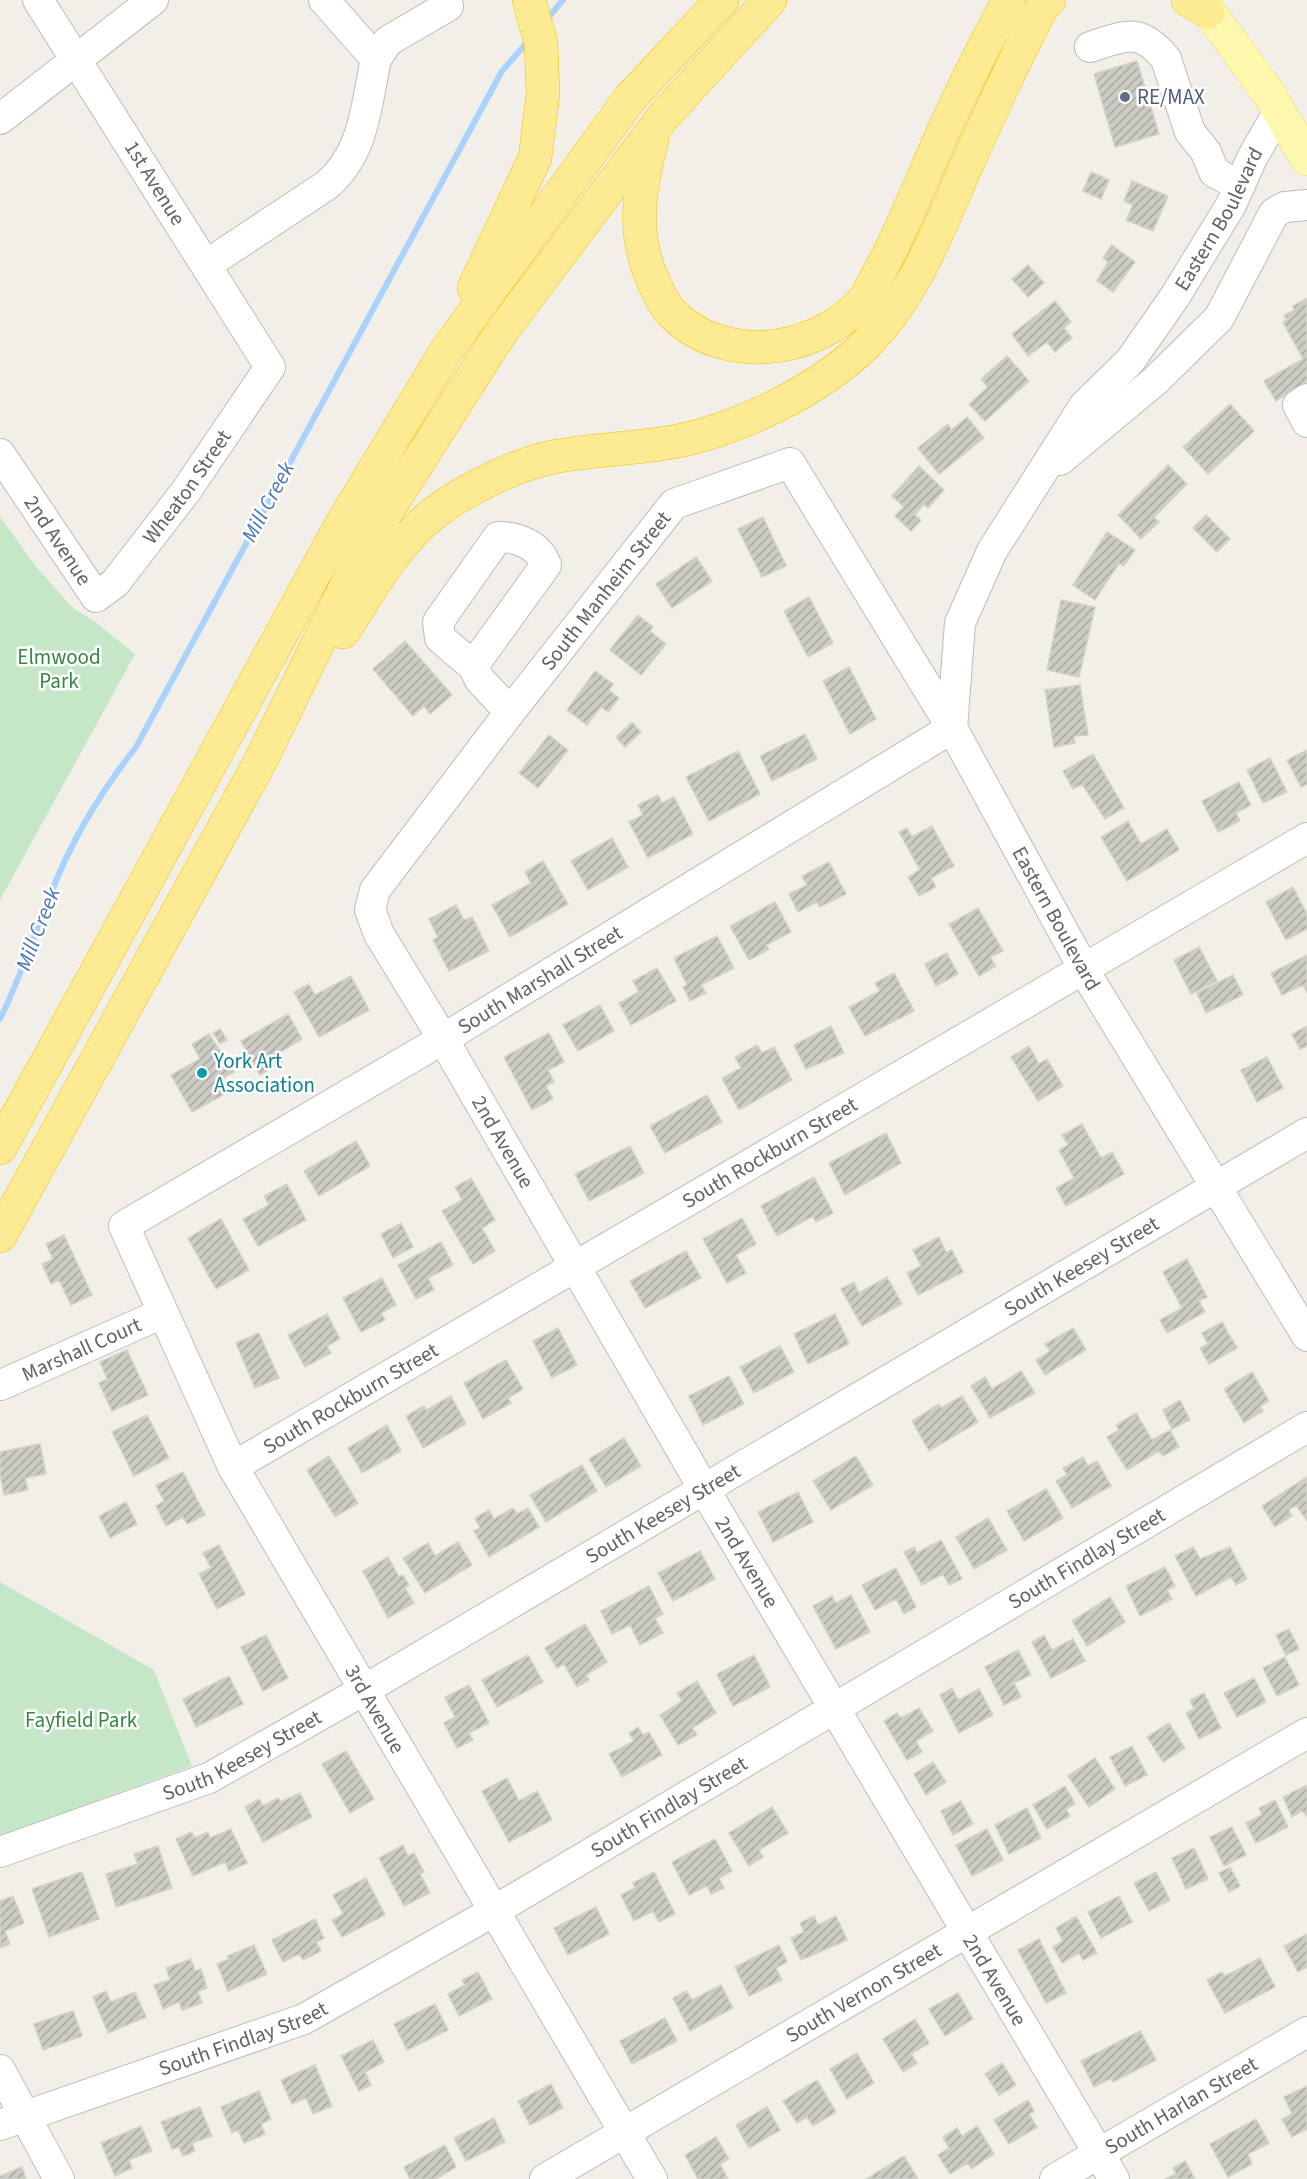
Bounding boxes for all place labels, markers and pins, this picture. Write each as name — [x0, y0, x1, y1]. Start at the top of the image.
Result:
place label: RE/MAX — [1137, 82, 1205, 112]
marker: RE/MAX — [1118, 90, 1132, 104]
place label: York Art Association — [213, 1046, 315, 1100]
marker: York Art Association — [195, 1066, 209, 1080]

